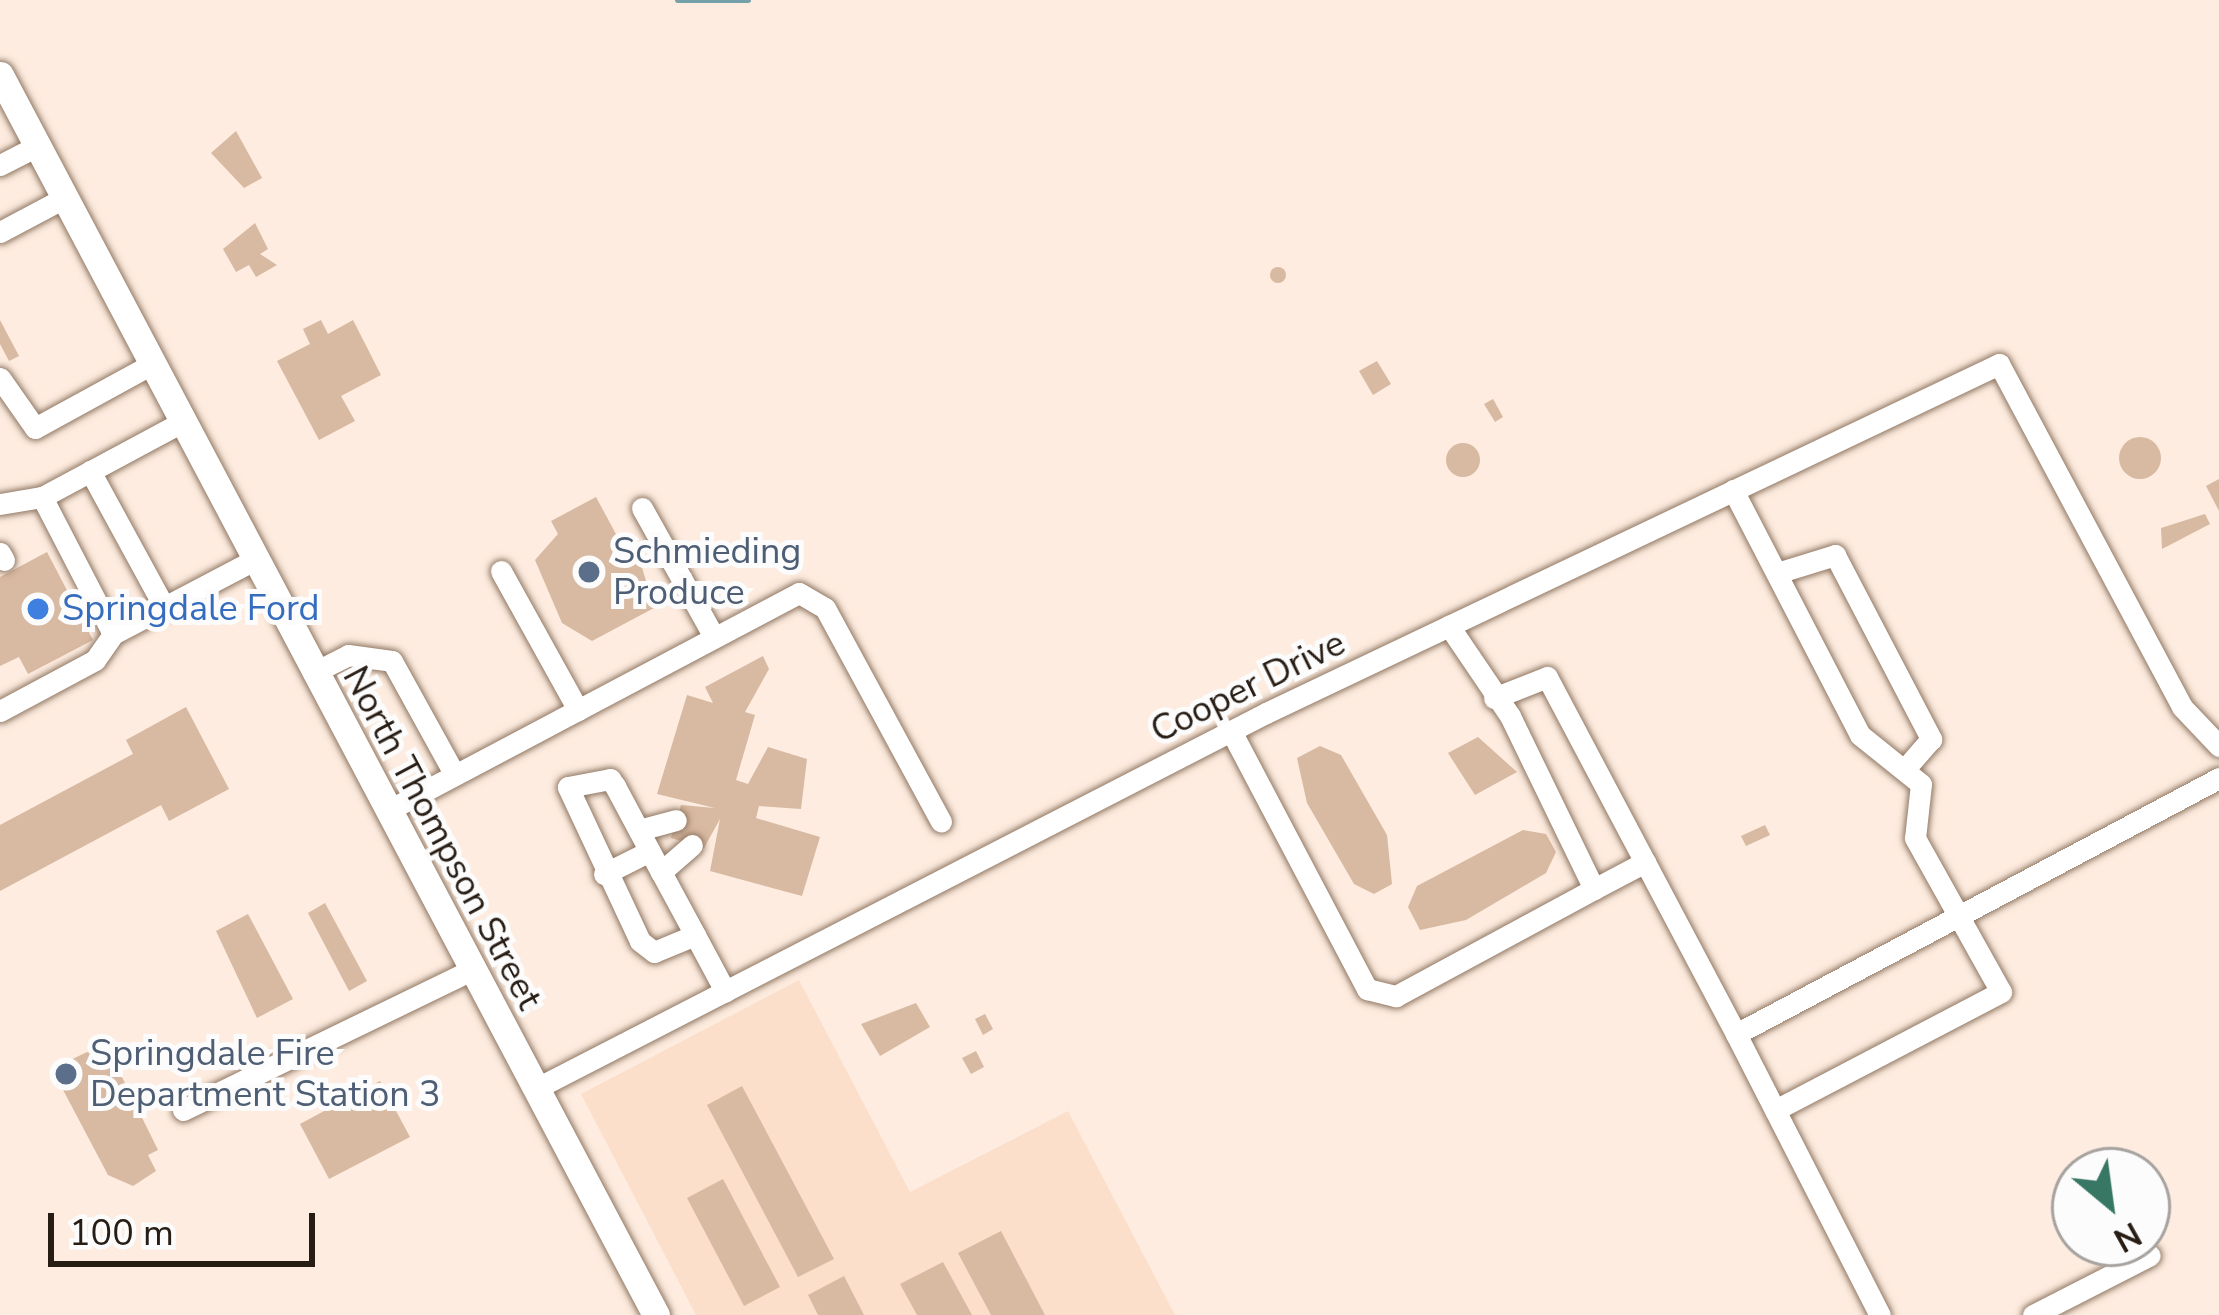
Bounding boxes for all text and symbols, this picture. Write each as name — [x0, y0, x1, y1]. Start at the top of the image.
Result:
place label: Schmieding Produce — [613, 529, 801, 614]
marker: Schmieding Produce — [576, 559, 602, 585]
place label: Springdale Ford — [62, 587, 320, 631]
marker: Springdale Ford — [25, 596, 51, 622]
street label: Cooper Drive — [1144, 621, 1352, 753]
street label: North Thompson Street — [333, 659, 551, 1017]
place label: Springdale Fire Department Station 3 — [90, 1031, 441, 1116]
marker: Springdale Fire Department Station 3 — [53, 1061, 79, 1087]
north arrow — [2051, 1147, 2171, 1267]
scale bar — [54, 1189, 321, 1263]
text: 100 m — [69, 1209, 174, 1258]
text: N — [2106, 1211, 2149, 1262]

